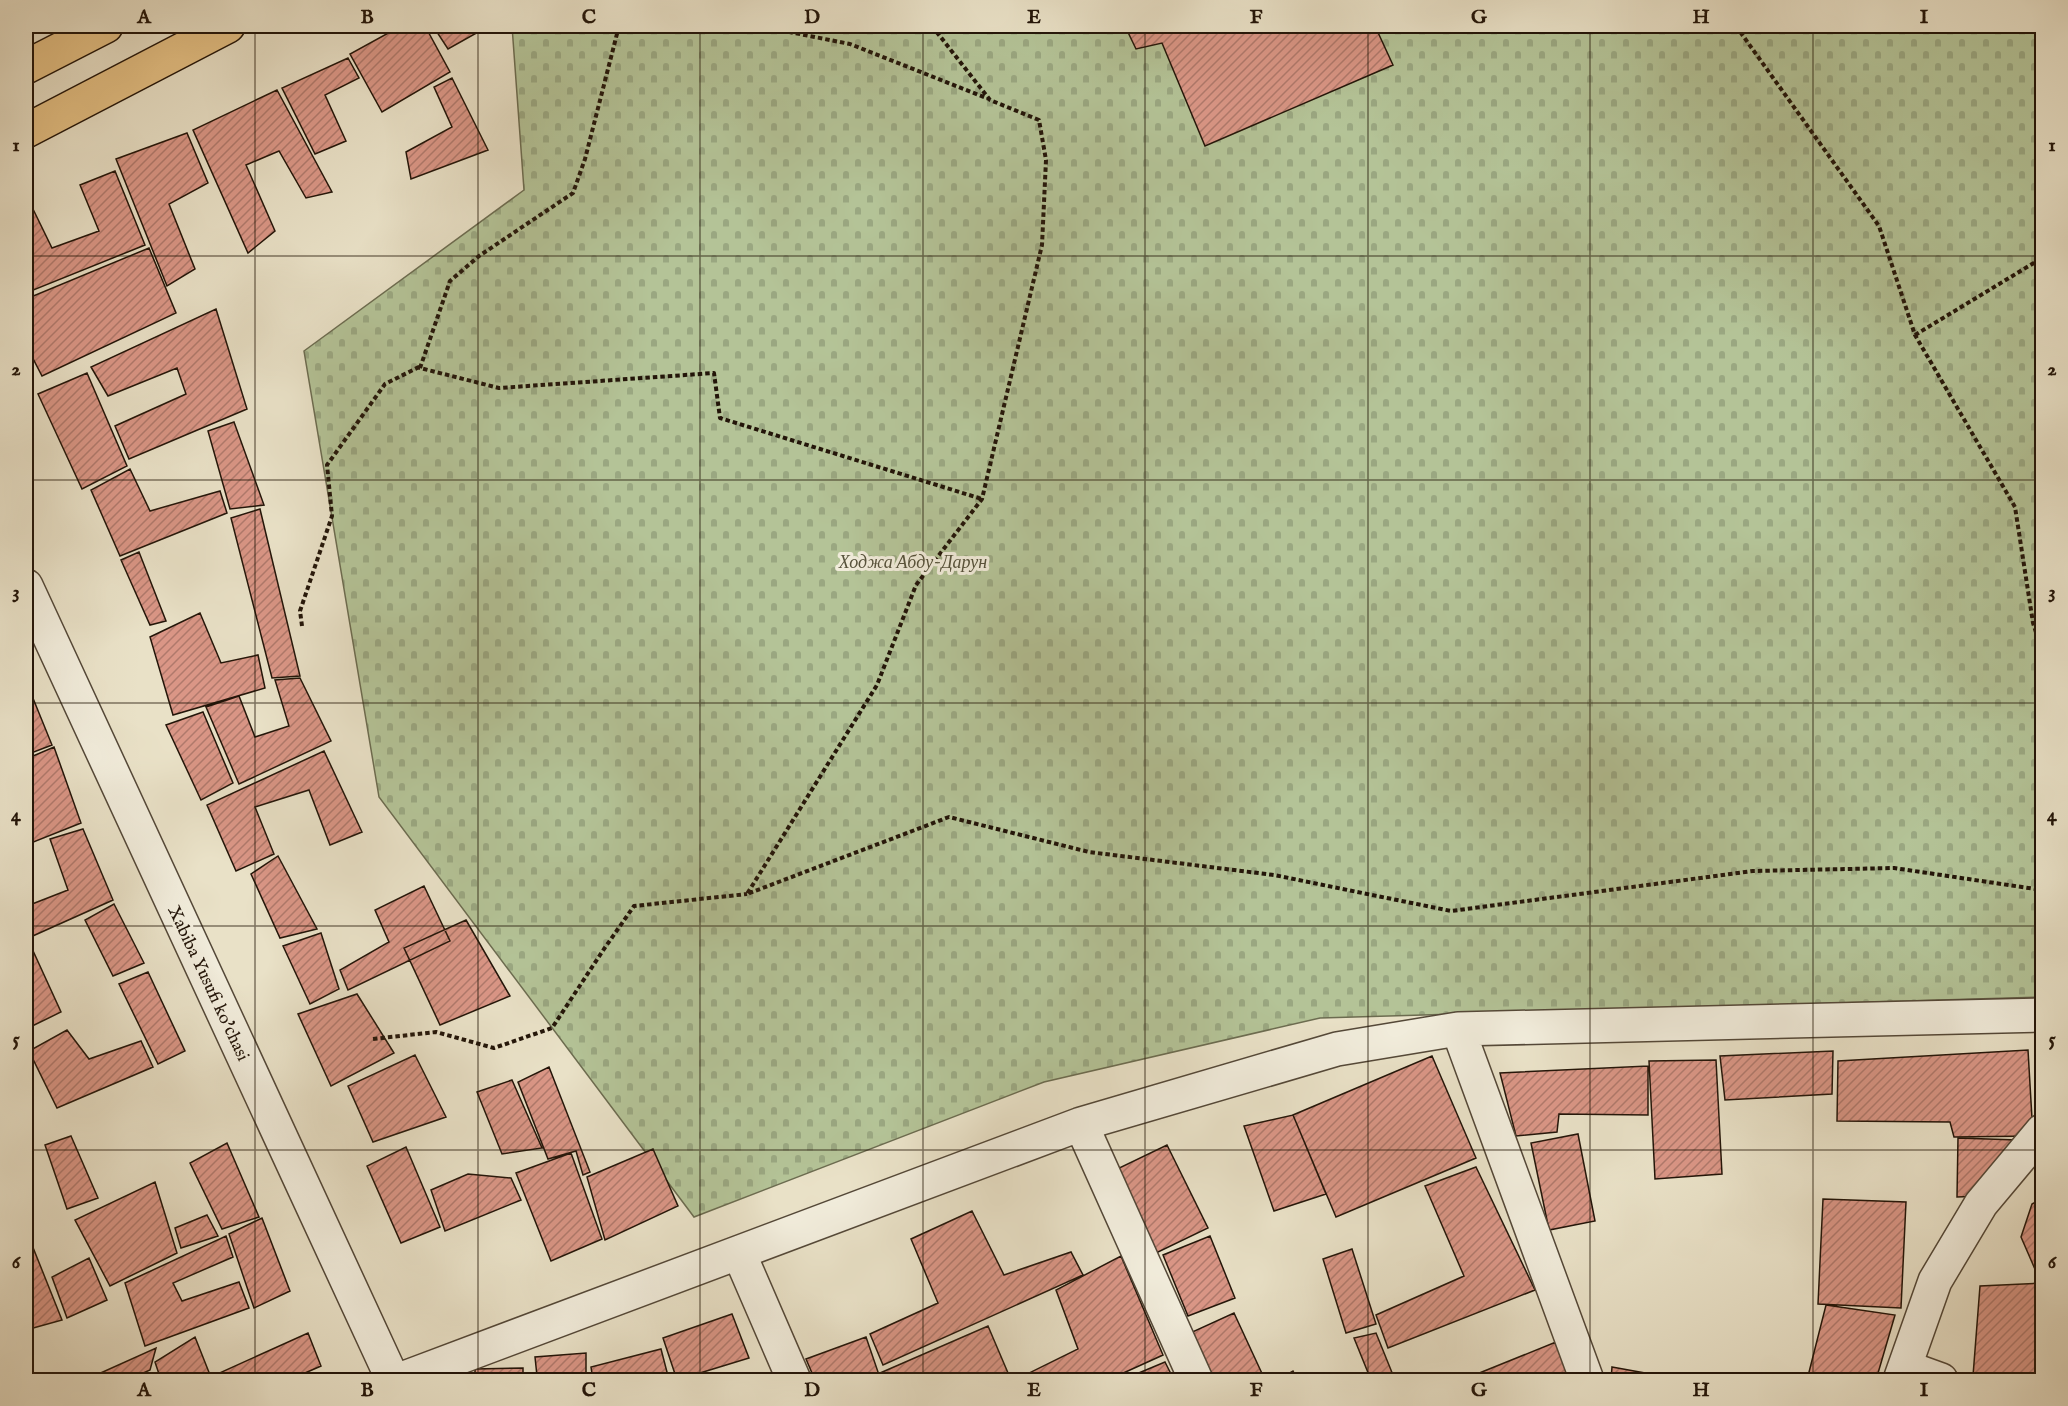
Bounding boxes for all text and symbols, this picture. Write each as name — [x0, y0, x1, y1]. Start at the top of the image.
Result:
text: A — [136, 5, 152, 30]
text: B — [360, 5, 374, 30]
text: C — [582, 5, 596, 30]
text: D — [804, 5, 820, 30]
text: E — [1027, 5, 1041, 30]
text: F — [1250, 5, 1263, 30]
text: G — [1471, 5, 1488, 30]
text: H — [1692, 5, 1710, 30]
text: I — [1920, 5, 1929, 30]
text: 1 — [12, 133, 20, 158]
text: 1 — [2048, 133, 2056, 158]
text: 2 — [11, 357, 21, 382]
text: 2 — [2047, 357, 2057, 382]
park label: Ходжа Абду-Дарун — [838, 552, 987, 575]
text: 3 — [12, 580, 20, 605]
text: 3 — [2048, 580, 2056, 605]
text: 4 — [11, 803, 22, 828]
text: 4 — [2047, 803, 2058, 828]
street label: Xabiba Yusufi ko'chasi — [162, 902, 254, 1065]
text: 5 — [12, 1027, 20, 1052]
text: 5 — [2048, 1027, 2056, 1052]
text: 6 — [12, 1250, 22, 1275]
text: 6 — [2048, 1250, 2058, 1275]
text: A — [136, 1378, 152, 1403]
text: B — [360, 1378, 374, 1403]
text: C — [582, 1378, 596, 1403]
text: D — [804, 1378, 820, 1403]
text: E — [1027, 1378, 1041, 1403]
text: F — [1250, 1378, 1263, 1403]
text: G — [1471, 1378, 1488, 1403]
text: H — [1692, 1378, 1710, 1403]
text: I — [1920, 1378, 1929, 1403]

